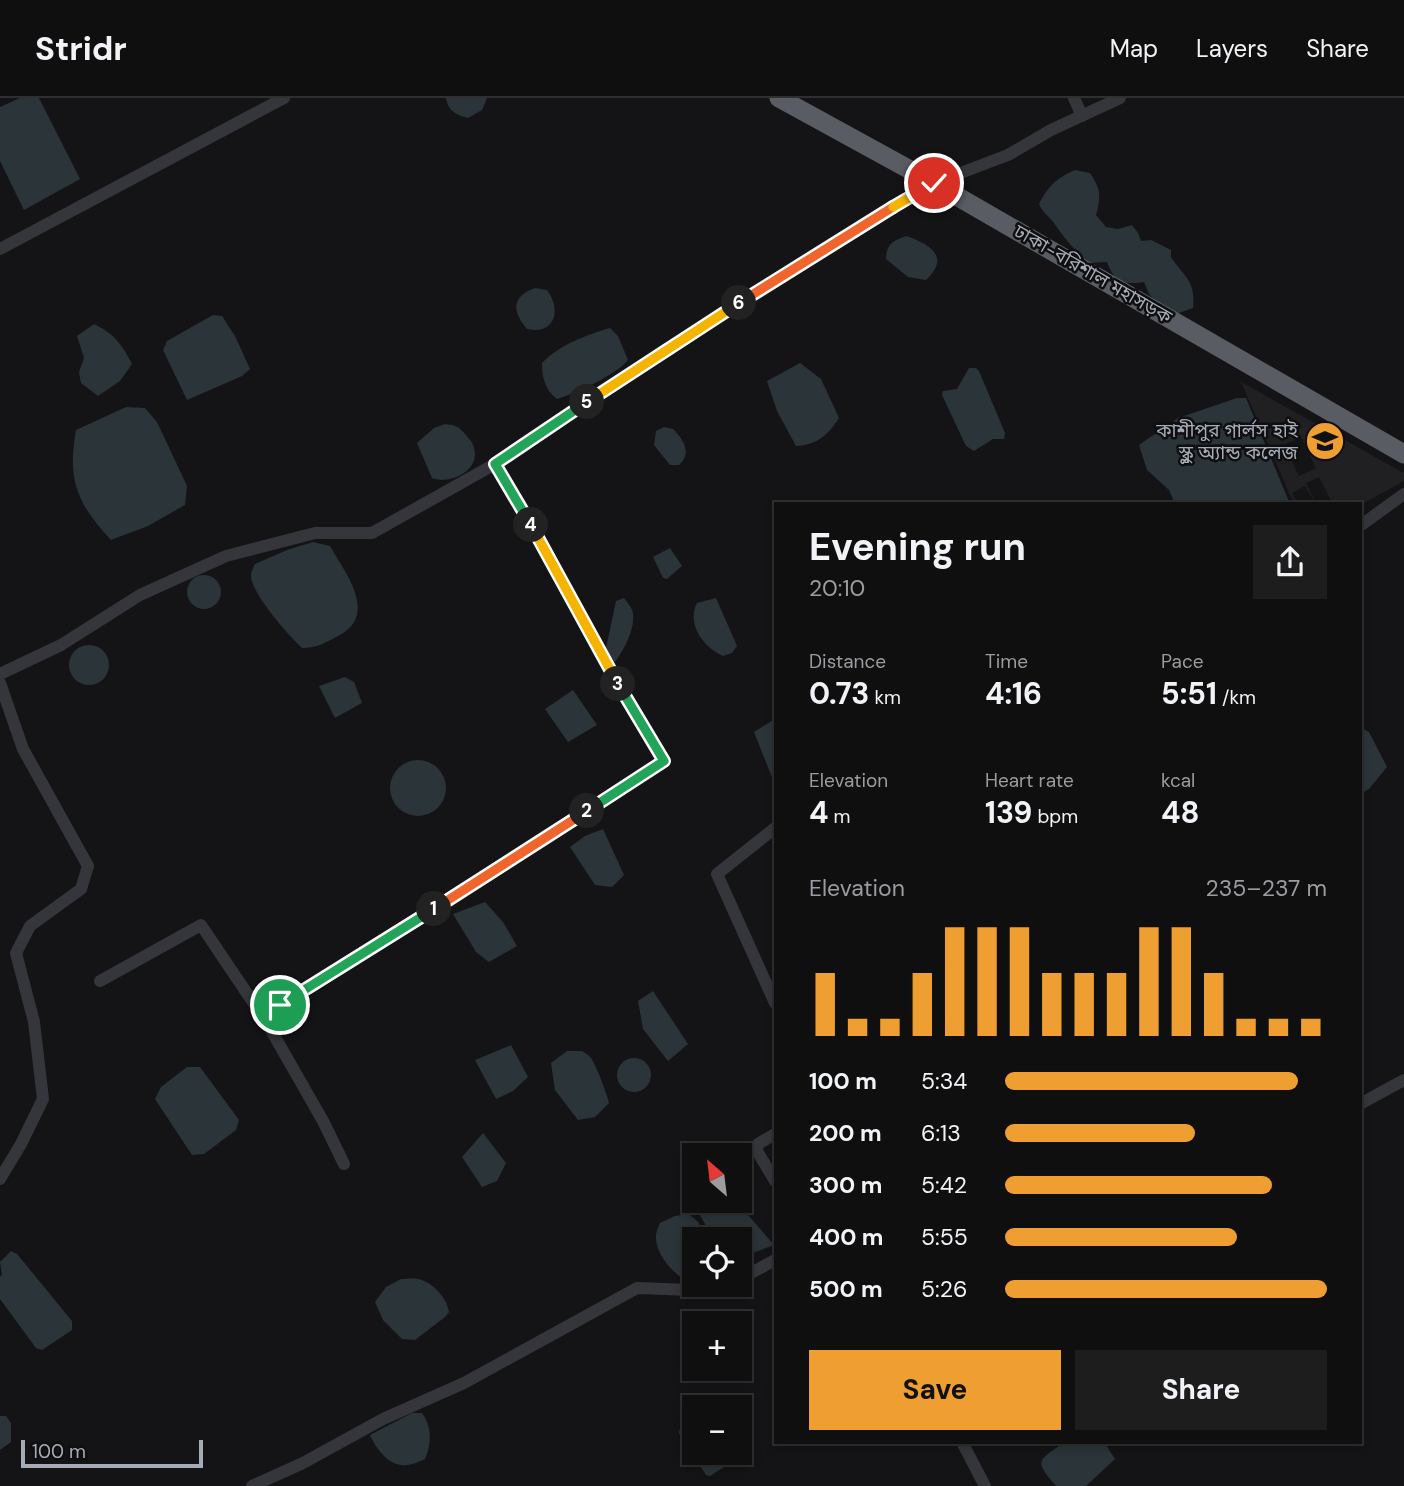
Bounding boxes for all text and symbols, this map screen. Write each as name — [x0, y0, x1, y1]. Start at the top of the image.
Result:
text: Stridr — [35, 27, 127, 70]
text: Map — [1110, 33, 1158, 64]
text: Layers — [1196, 33, 1268, 64]
text: Share — [1306, 33, 1369, 64]
pin — [904, 153, 964, 213]
icon: check — [915, 164, 953, 202]
street label: ঢাকা-বরিশাল মহাসড়ক — [1009, 218, 1177, 330]
pin: 6 — [722, 286, 756, 320]
text: 6 — [732, 290, 745, 315]
pin: 5 — [570, 384, 604, 420]
text: 5 — [581, 389, 592, 414]
place label: কাশীপুর গার্লস হাই স্কুল অ্যান্ড কলেজ — [1155, 418, 1299, 465]
school or university icon: কাশীপুর গার্লস হাই স্কুল অ্যান্ড কলেজ — [1304, 420, 1346, 462]
pin: 4 — [514, 508, 548, 542]
text: 4 — [524, 512, 537, 537]
text: Evening run — [809, 522, 1026, 572]
button: share — [1253, 525, 1327, 599]
text: 20:10 — [809, 573, 865, 603]
text: Distance — [809, 649, 886, 674]
text: Time — [985, 649, 1028, 674]
text: Pace — [1161, 649, 1204, 674]
pin: 3 — [600, 666, 636, 702]
text: 3 — [612, 671, 623, 696]
text: 0.73 — [809, 674, 869, 713]
text: 4:16 — [985, 674, 1042, 713]
text: 5:51 — [1161, 674, 1217, 713]
text: km — [869, 685, 901, 710]
text: /km — [1217, 685, 1256, 710]
text: Elevation — [809, 768, 888, 793]
text: Heart rate — [985, 768, 1074, 793]
text: kcal — [1161, 768, 1195, 793]
text: 4 — [809, 793, 829, 832]
text: 139 — [985, 793, 1032, 832]
text: 48 — [1161, 793, 1200, 832]
pin: 2 — [570, 794, 604, 828]
text: 2 — [581, 798, 592, 823]
text: m — [829, 804, 850, 829]
text: bpm — [1032, 804, 1078, 829]
text: Elevation — [809, 873, 905, 903]
text: 235–237 m — [1205, 873, 1327, 903]
pin: 1 — [416, 892, 452, 926]
text: 1 — [430, 896, 437, 921]
pin — [250, 975, 310, 1035]
icon: arrive — [261, 986, 299, 1024]
text: 100 m — [809, 1066, 877, 1096]
text: 5:34 — [921, 1066, 967, 1096]
text: 200 m — [809, 1118, 882, 1148]
text: 6:13 — [921, 1118, 961, 1148]
north arrow — [682, 1143, 752, 1213]
map controls — [682, 1143, 752, 1465]
text: 300 m — [809, 1170, 882, 1200]
text: 5:42 — [921, 1170, 967, 1200]
text: 400 m — [809, 1222, 883, 1252]
text: 5:55 — [921, 1222, 968, 1252]
button: locate — [682, 1227, 752, 1297]
text: 500 m — [809, 1274, 883, 1304]
text: 5:26 — [921, 1274, 967, 1304]
button: + — [682, 1311, 752, 1381]
button: Save — [809, 1350, 1061, 1430]
button: Share — [1075, 1350, 1327, 1430]
button: − — [682, 1395, 752, 1465]
scale bar — [21, 1437, 203, 1469]
text: 100 m — [32, 1439, 86, 1464]

